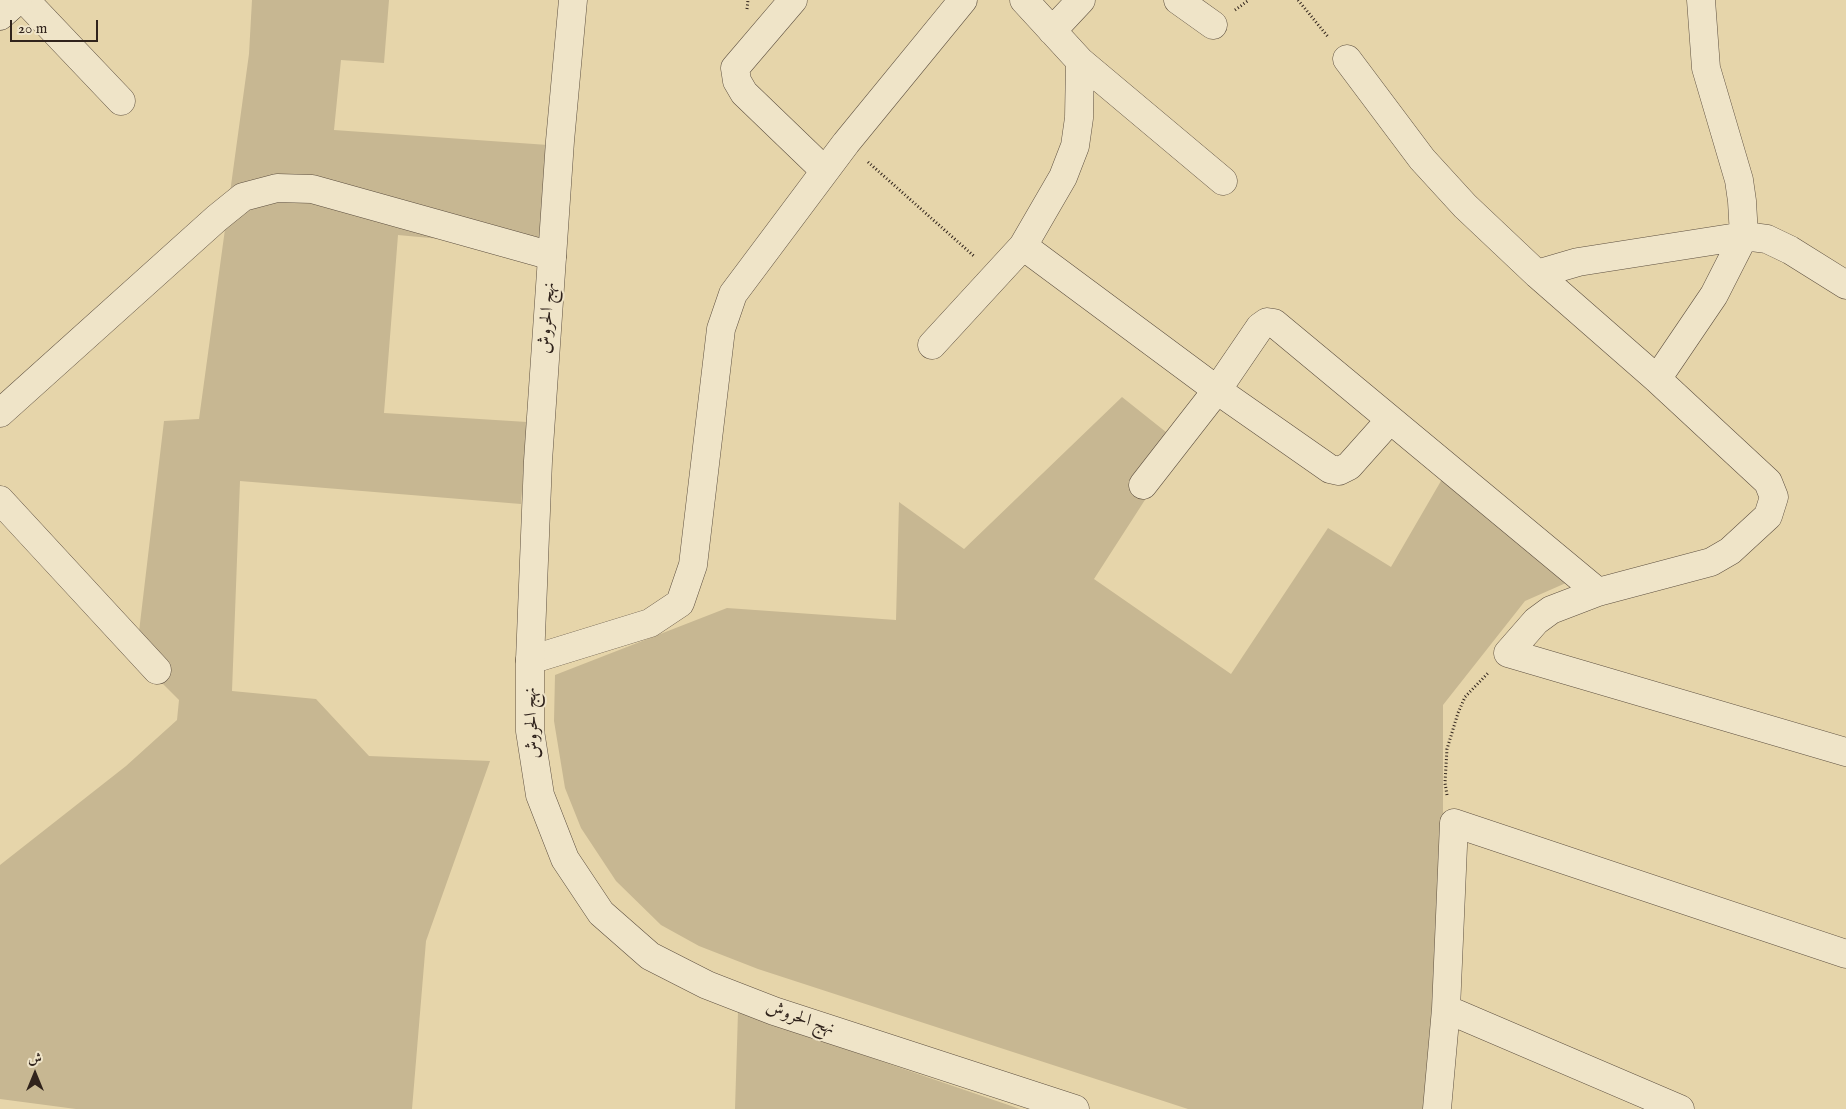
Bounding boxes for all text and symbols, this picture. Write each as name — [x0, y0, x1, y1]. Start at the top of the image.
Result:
scale bar — [12, 10, 100, 42]
text: 20 m — [18, 19, 47, 38]
street label: نهج الحروش — [535, 282, 561, 354]
street label: نهج الحروش — [520, 687, 546, 759]
street label: نهج الحروش — [763, 997, 837, 1041]
north arrow — [10, 1049, 60, 1099]
text: ش — [28, 1050, 42, 1068]

